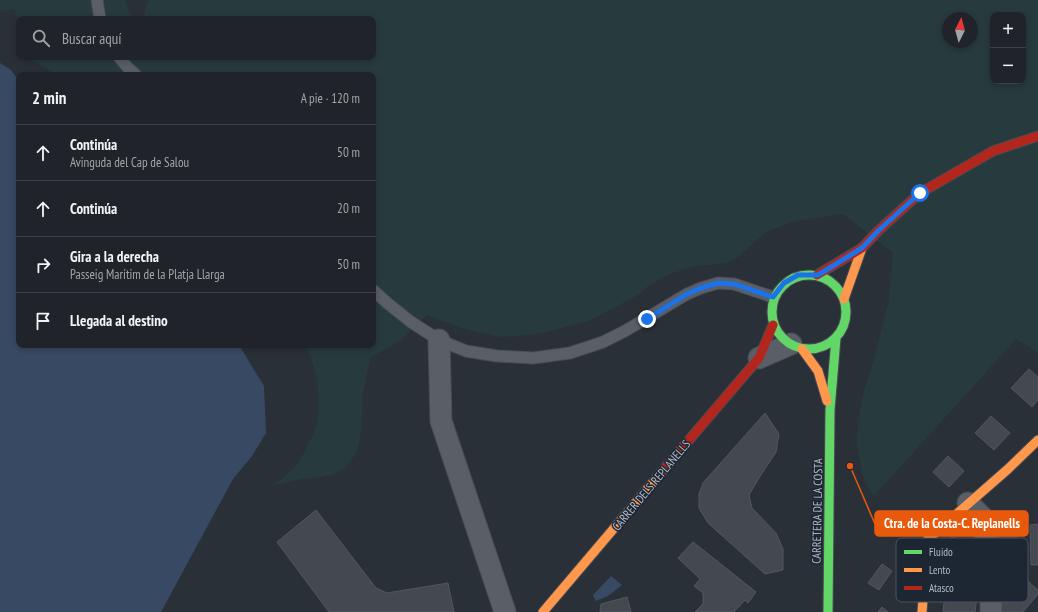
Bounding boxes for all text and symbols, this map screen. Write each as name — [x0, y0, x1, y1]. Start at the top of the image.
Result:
north arrow — [942, 12, 978, 48]
map controls — [990, 12, 1026, 84]
button: + — [990, 12, 1026, 48]
search box — [16, 16, 376, 60]
icon: search — [30, 27, 52, 49]
text: Buscar aquí — [62, 29, 122, 48]
button: − — [990, 48, 1026, 84]
text: 2 min — [32, 87, 66, 109]
text: A pie · 120 m — [301, 90, 360, 107]
text: Continúa — [70, 135, 117, 154]
icon: ahead — [32, 142, 54, 164]
text: 50 m — [337, 144, 360, 161]
text: Avinguda del Cap de Salou — [70, 154, 189, 171]
route start — [911, 184, 929, 202]
icon: ahead — [32, 198, 54, 220]
text: Continúa — [70, 199, 117, 218]
text: 20 m — [337, 200, 360, 217]
text: Gira a la derecha — [70, 247, 159, 266]
icon: right — [32, 254, 54, 276]
text: 50 m — [337, 256, 360, 273]
text: Passeig Marítim de la Platja Llarga — [70, 266, 225, 283]
icon: arrive — [32, 310, 54, 332]
route end — [638, 310, 656, 328]
text: Llegada al destino — [70, 311, 168, 330]
street label: CARRER DELS REPLANELLS — [609, 437, 693, 533]
street label: CARRETERA DE LA COSTA — [809, 458, 825, 564]
callout: Ctra. de la Costa-C. Replanells — [875, 511, 1028, 536]
text: Ctra. de la Costa-C. Replanells — [884, 515, 1020, 532]
legend — [896, 538, 1028, 602]
text: Fluido — [929, 545, 953, 559]
text: Lento — [929, 563, 950, 577]
text: Atasco — [929, 581, 954, 595]

